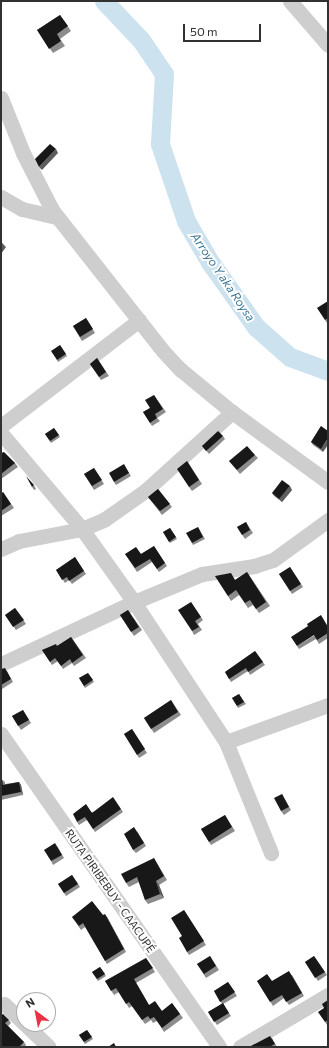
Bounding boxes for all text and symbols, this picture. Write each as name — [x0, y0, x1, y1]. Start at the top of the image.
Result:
scale bar — [185, 16, 263, 42]
text: 50 m — [190, 24, 218, 38]
water label: Arroyo Y aka Roysa — [188, 230, 258, 324]
street label: RUTA PIRIBEBUY - CAACUPÉ — [62, 827, 158, 955]
north arrow — [16, 992, 56, 1032]
text: N — [23, 995, 37, 1010]

